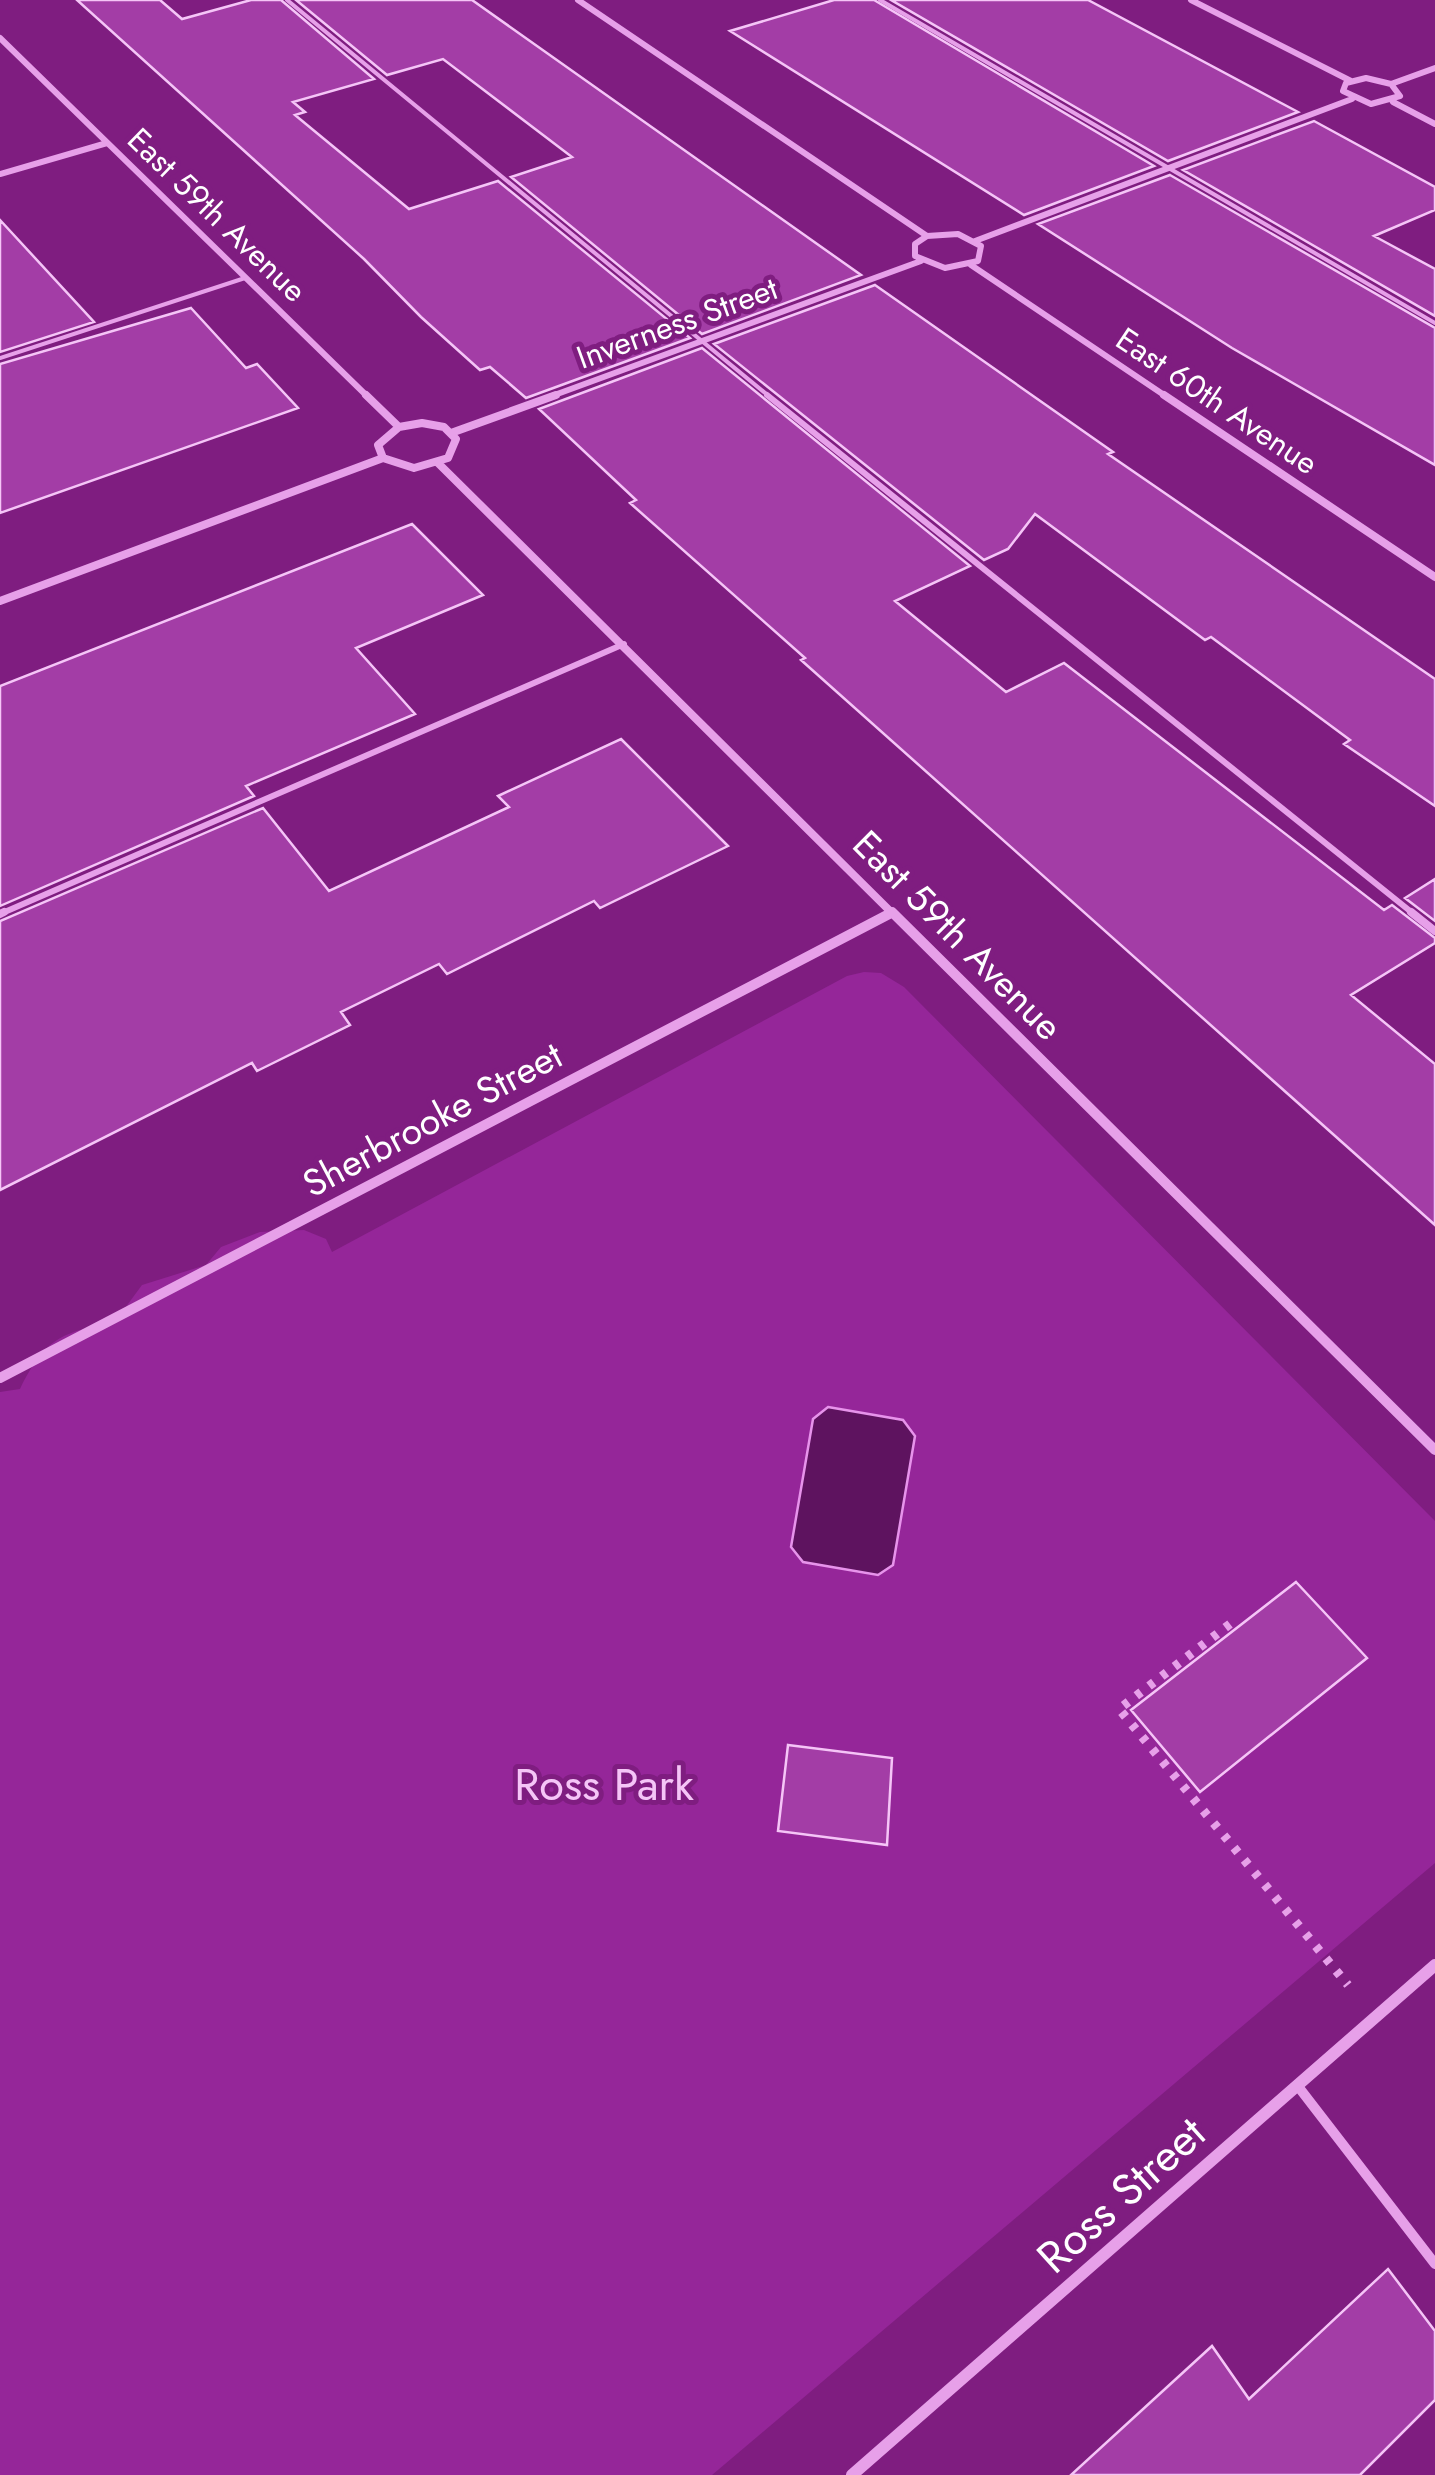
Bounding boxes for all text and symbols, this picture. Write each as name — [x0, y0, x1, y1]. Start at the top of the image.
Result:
street label: East 59th Avenue — [117, 117, 317, 313]
street label: Inverness Street — [570, 265, 784, 381]
street label: East 60th Avenue — [1107, 316, 1327, 486]
street label: East 59th Avenue — [841, 818, 1075, 1052]
street label: Sherbrooke Street — [292, 1027, 572, 1211]
park label: Ross Park — [514, 1752, 694, 1817]
street label: Ross Street — [1022, 2101, 1220, 2288]

